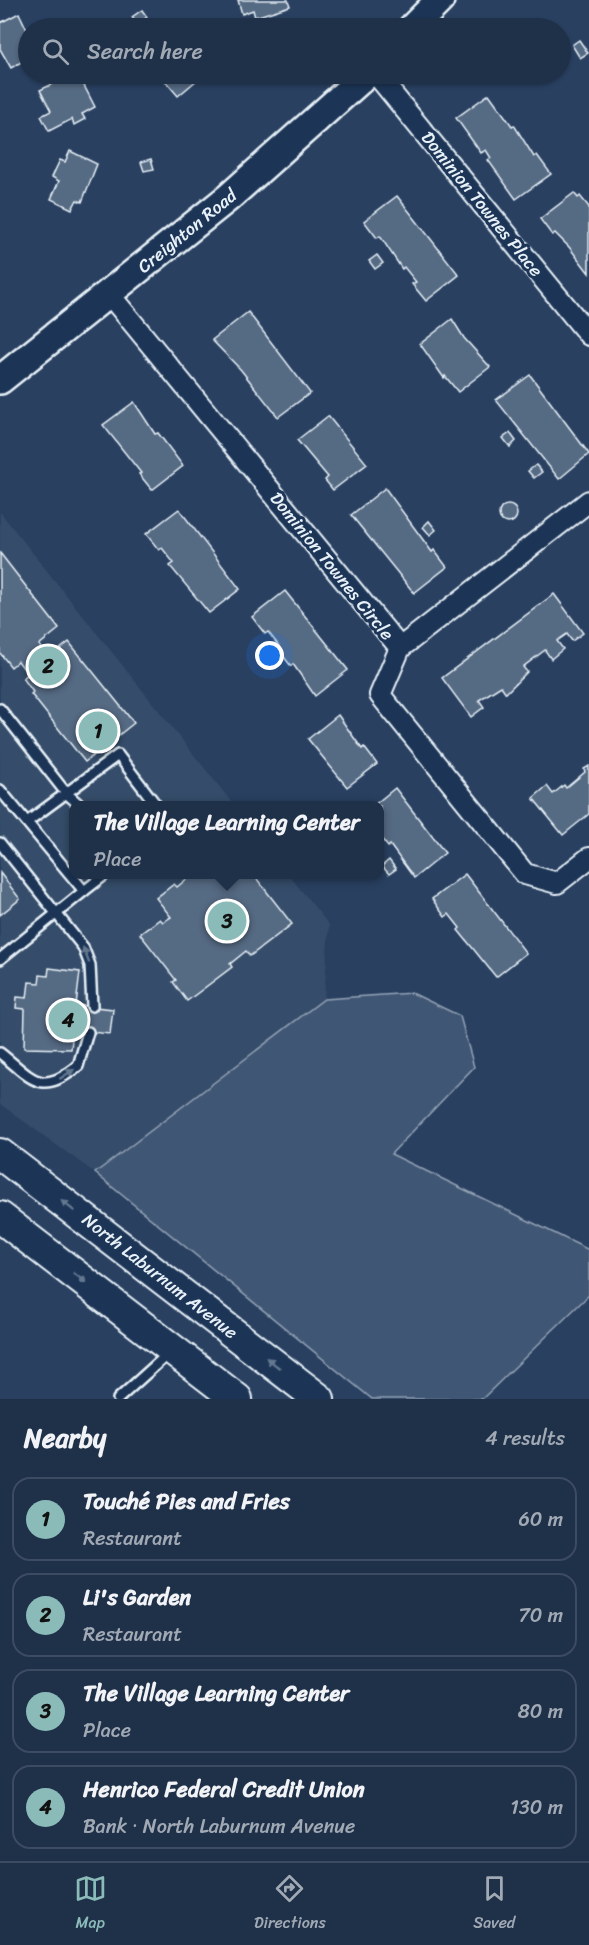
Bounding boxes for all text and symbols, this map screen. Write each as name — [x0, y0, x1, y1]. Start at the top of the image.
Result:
search box — [18, 18, 571, 84]
text: Search here — [87, 32, 203, 71]
icon: search — [39, 35, 72, 68]
street label: Dominion Townes Place — [413, 124, 551, 284]
street label: Creighton Road — [130, 180, 245, 282]
street label: Dominion Townes Circle — [262, 484, 402, 648]
your location — [255, 641, 284, 670]
pin: 2 — [28, 644, 68, 688]
pin: 1 — [78, 708, 118, 754]
popup — [69, 801, 384, 879]
text: The Village Learning Center — [93, 803, 360, 842]
text: Place — [93, 842, 142, 877]
pin: 3 — [208, 898, 246, 944]
one-way arrow — [81, 946, 91, 964]
pin: 4 — [48, 998, 88, 1042]
one-way arrow — [58, 1069, 75, 1080]
one-way arrow — [60, 1200, 76, 1213]
street label: North Laburnum Avenue — [75, 1205, 245, 1347]
one-way arrow — [72, 1271, 87, 1283]
one-way arrow — [265, 1358, 280, 1370]
text: Nearby — [24, 1415, 106, 1461]
text: 4 results — [485, 1421, 565, 1456]
text: Touché Pies and Fries — [83, 1482, 290, 1521]
text: 1 — [41, 1502, 50, 1537]
text: 60 m — [518, 1502, 563, 1537]
text: Restaurant — [83, 1521, 182, 1556]
text: Li's Garden — [83, 1578, 191, 1617]
text: 2 — [40, 1598, 51, 1633]
text: 70 m — [518, 1598, 563, 1633]
text: Restaurant — [83, 1617, 182, 1652]
text: The Village Learning Center — [83, 1674, 349, 1713]
text: 3 — [40, 1694, 51, 1729]
text: 80 m — [518, 1694, 563, 1729]
text: Place — [83, 1713, 131, 1748]
text: Henrico Federal Credit Union — [83, 1770, 365, 1809]
text: 4 — [39, 1790, 52, 1825]
text: 130 m — [510, 1790, 563, 1825]
text: Bank · North Laburnum Avenue — [83, 1809, 355, 1844]
tab: Map — [74, 1872, 107, 1937]
tab: Directions — [254, 1872, 326, 1937]
tab: Saved — [473, 1872, 515, 1937]

